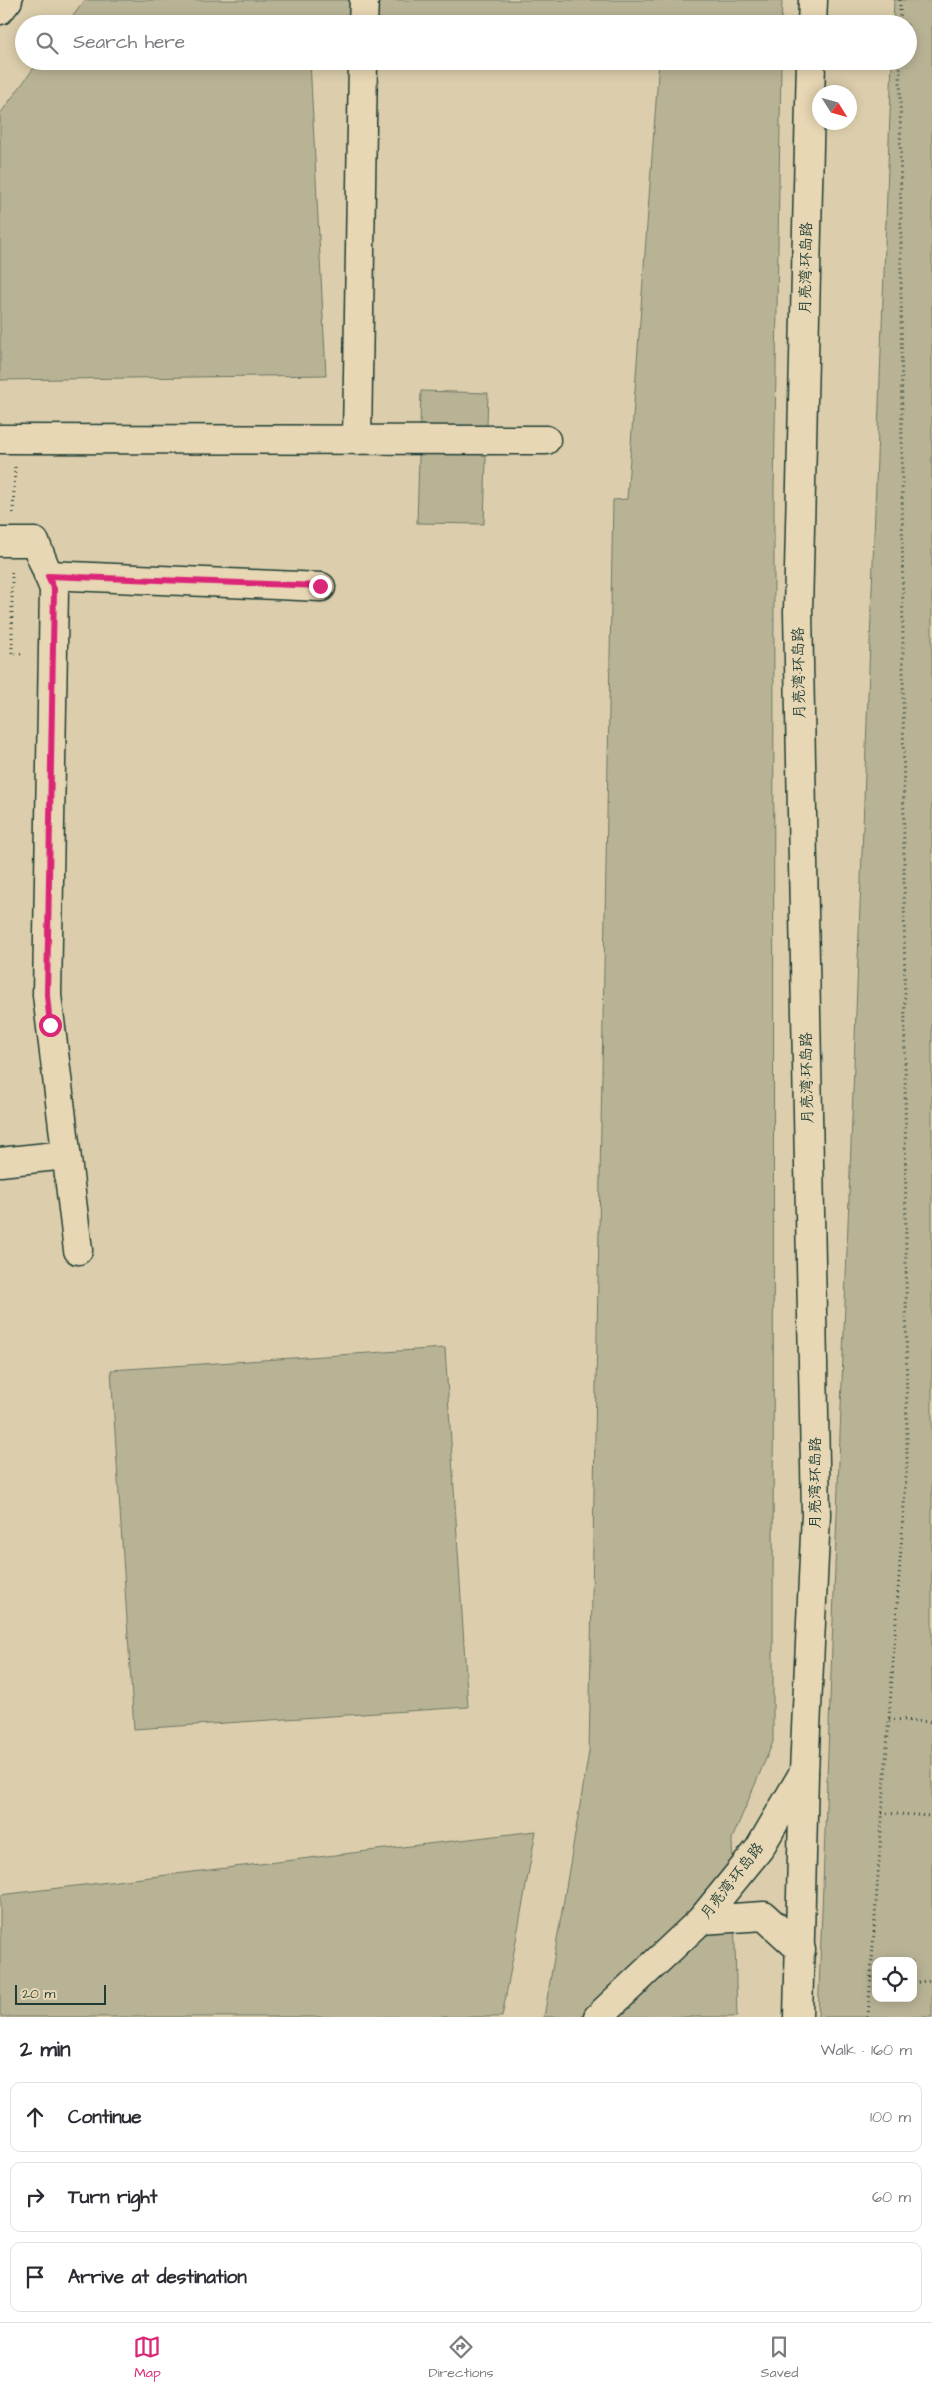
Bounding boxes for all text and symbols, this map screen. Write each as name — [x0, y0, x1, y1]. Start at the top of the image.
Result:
search box — [15, 15, 917, 70]
icon: search — [33, 29, 61, 57]
text: Search here — [73, 29, 185, 56]
north arrow — [812, 85, 857, 130]
street label: 月亮湾·环岛路 — [795, 222, 817, 314]
route end — [309, 575, 332, 598]
street label: 月亮湾·环岛路 — [788, 627, 810, 719]
route start — [39, 1014, 62, 1037]
street label: 月亮湾·环岛路 — [796, 1032, 818, 1124]
street label: 月亮湾·环岛路 — [805, 1437, 826, 1529]
street label: 月亮湾·环岛路 — [695, 1838, 769, 1924]
map controls — [872, 1957, 917, 2002]
button: locate — [872, 1957, 917, 2002]
scale bar — [15, 1982, 106, 2005]
text: 20 m — [22, 1984, 55, 2004]
text: 2 min — [20, 2035, 70, 2064]
text: Walk · 160 m — [820, 2039, 912, 2061]
icon: ahead — [21, 2103, 49, 2131]
text: Continue — [68, 2104, 142, 2131]
text: 100 m — [870, 2106, 911, 2128]
icon: right — [21, 2183, 49, 2211]
text: Turn right — [68, 2184, 157, 2211]
text: 60 m — [872, 2186, 911, 2208]
icon: arrive — [21, 2263, 49, 2291]
text: Arrive at destination — [68, 2264, 247, 2291]
tab: Map — [133, 2333, 161, 2383]
tab: Directions — [428, 2333, 493, 2383]
tab: Saved — [760, 2333, 799, 2383]

